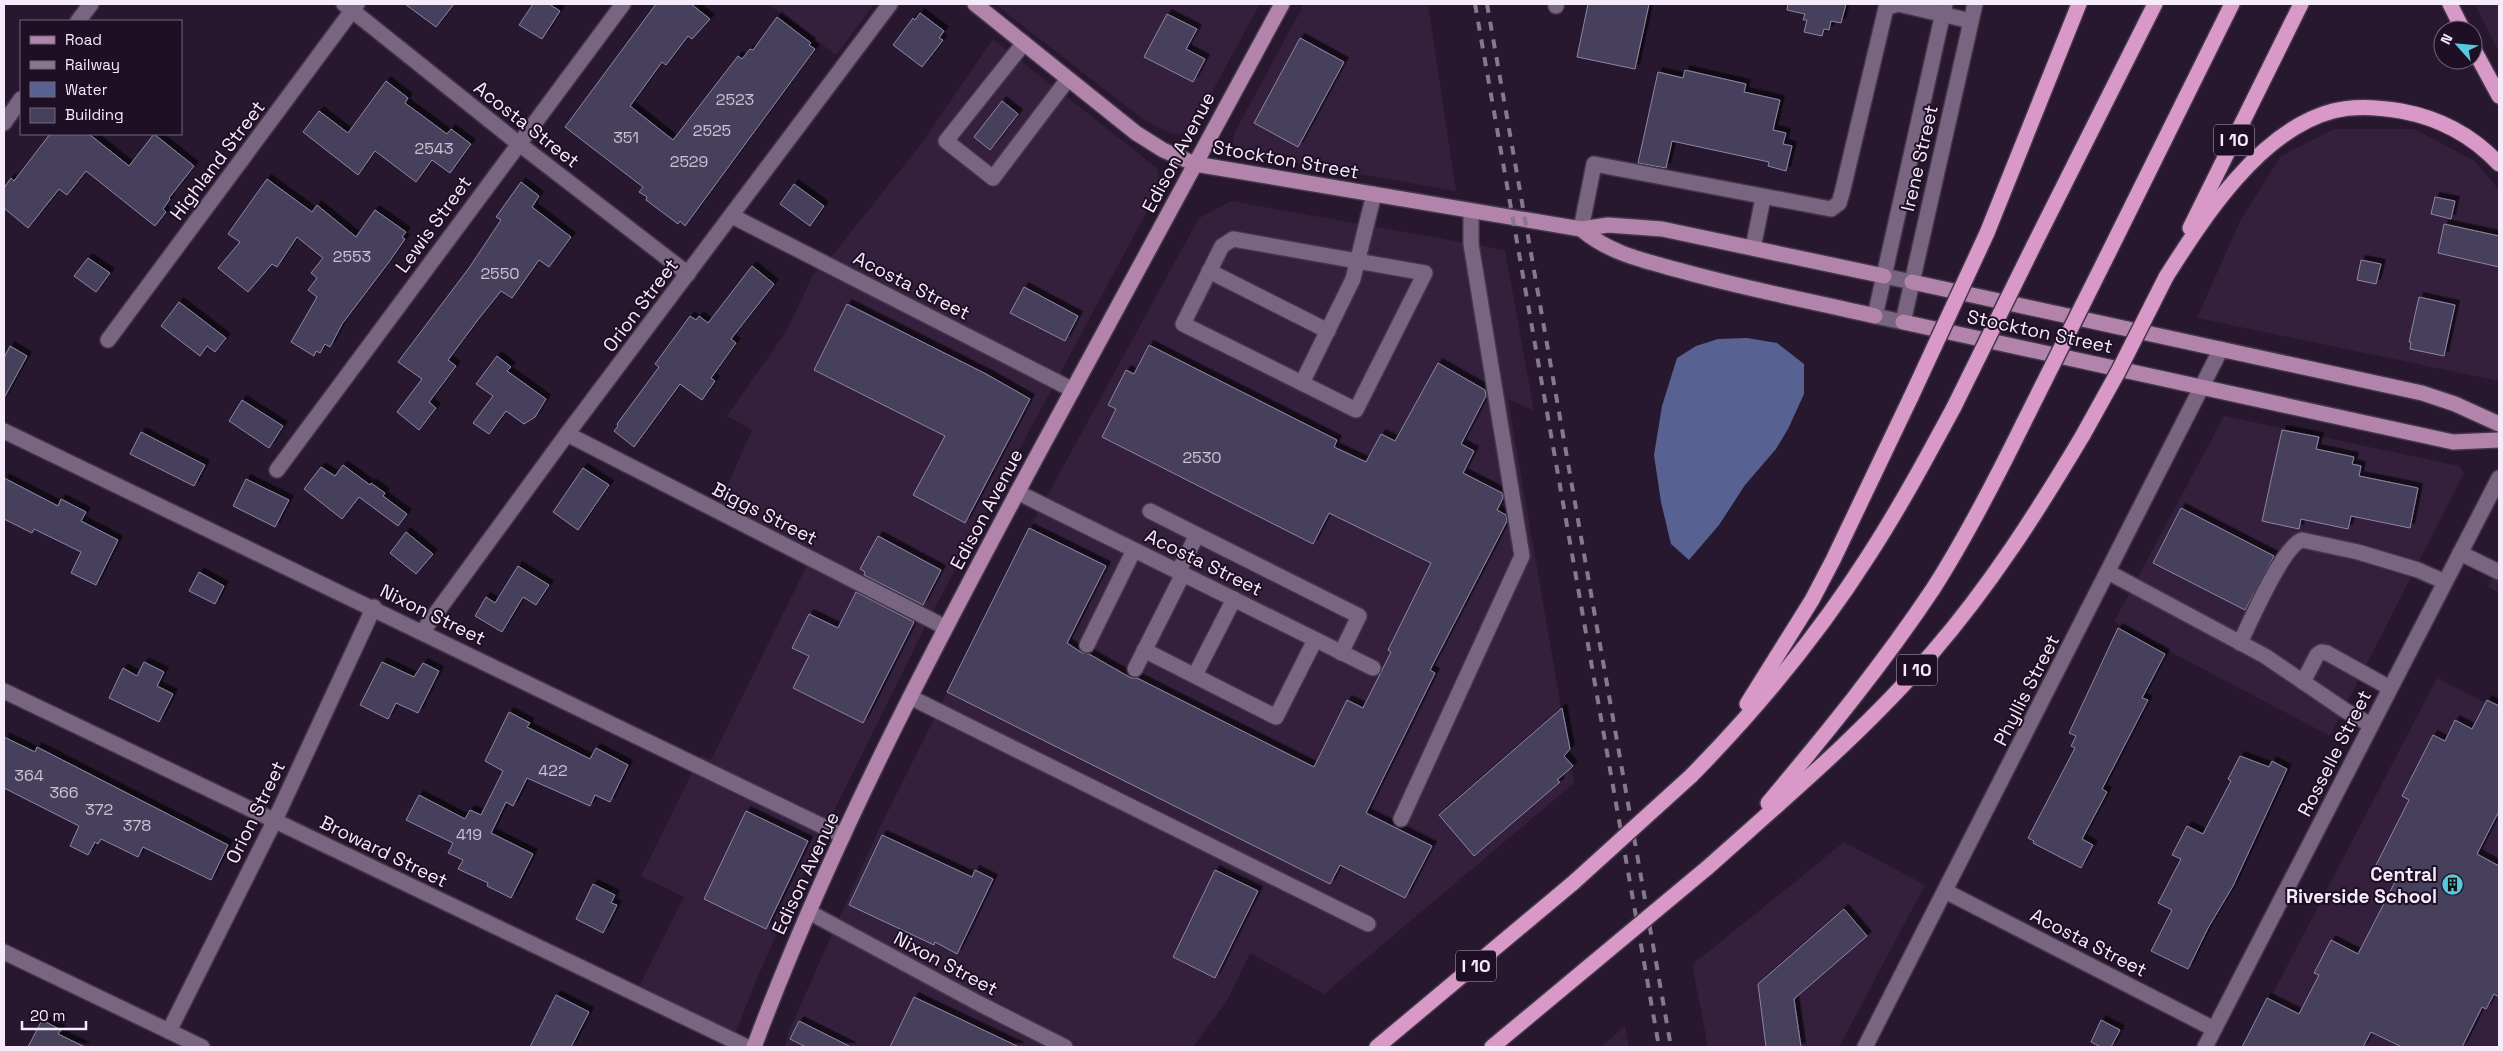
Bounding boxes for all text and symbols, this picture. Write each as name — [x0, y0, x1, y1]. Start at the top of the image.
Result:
legend — [20, 20, 182, 135]
north arrow — [2433, 20, 2483, 70]
text: Road — [65, 30, 102, 49]
text: N — [2436, 31, 2457, 47]
text: Railway — [65, 55, 120, 74]
street label: Acosta Street — [469, 75, 585, 173]
text: Water — [65, 80, 108, 99]
street label: Edison Avenue — [1136, 88, 1221, 217]
house number: 2523 — [716, 89, 754, 110]
street label: Highland Street — [164, 96, 271, 225]
street label: Irene Street — [1895, 102, 1944, 214]
text: Building — [65, 105, 124, 124]
house number: 2525 — [693, 120, 731, 141]
road number: I 10 — [2214, 124, 2254, 156]
house number: 351 — [613, 127, 639, 148]
street label: Stockton Street — [1211, 134, 1361, 185]
house number: 2543 — [415, 138, 453, 159]
house number: 2529 — [670, 151, 708, 172]
street label: Lewis Street — [390, 171, 477, 278]
street label: Acosta Street — [849, 245, 974, 326]
house number: 2553 — [333, 246, 371, 267]
street label: Orion Street — [597, 254, 684, 357]
house number: 2550 — [480, 263, 520, 284]
street label: Stockton Street — [1965, 304, 2115, 359]
street label: Edison Avenue — [944, 445, 1029, 574]
house number: 2530 — [1182, 447, 1222, 468]
street label: Biggs Street — [708, 476, 821, 551]
street label: Acosta Street — [1141, 523, 1267, 602]
street label: Nixon Street — [376, 578, 490, 651]
street label: Phyllis Street — [1988, 630, 2065, 750]
road number: I 10 — [1897, 654, 1937, 686]
street label: Rosselle Street — [2292, 686, 2377, 821]
street label: Orion Street — [220, 757, 291, 868]
house number: 422 — [538, 760, 568, 781]
house number: 364 — [14, 765, 44, 786]
house number: 366 — [49, 782, 79, 803]
house number: 372 — [85, 799, 113, 820]
street label: Edison Avenue — [766, 808, 845, 939]
street label: Broward Street — [316, 810, 452, 893]
house number: 378 — [123, 815, 151, 836]
house number: 419 — [456, 824, 482, 845]
place label: Central Riverside School — [2286, 862, 2437, 909]
building icon: Central Riverside School — [2441, 873, 2465, 897]
street label: Acosta Street — [2026, 902, 2151, 983]
street label: Nixon Street — [889, 926, 1002, 1001]
road number: I 10 — [1456, 950, 1496, 981]
scale bar — [22, 998, 86, 1030]
text: 20 m — [30, 1006, 65, 1025]

